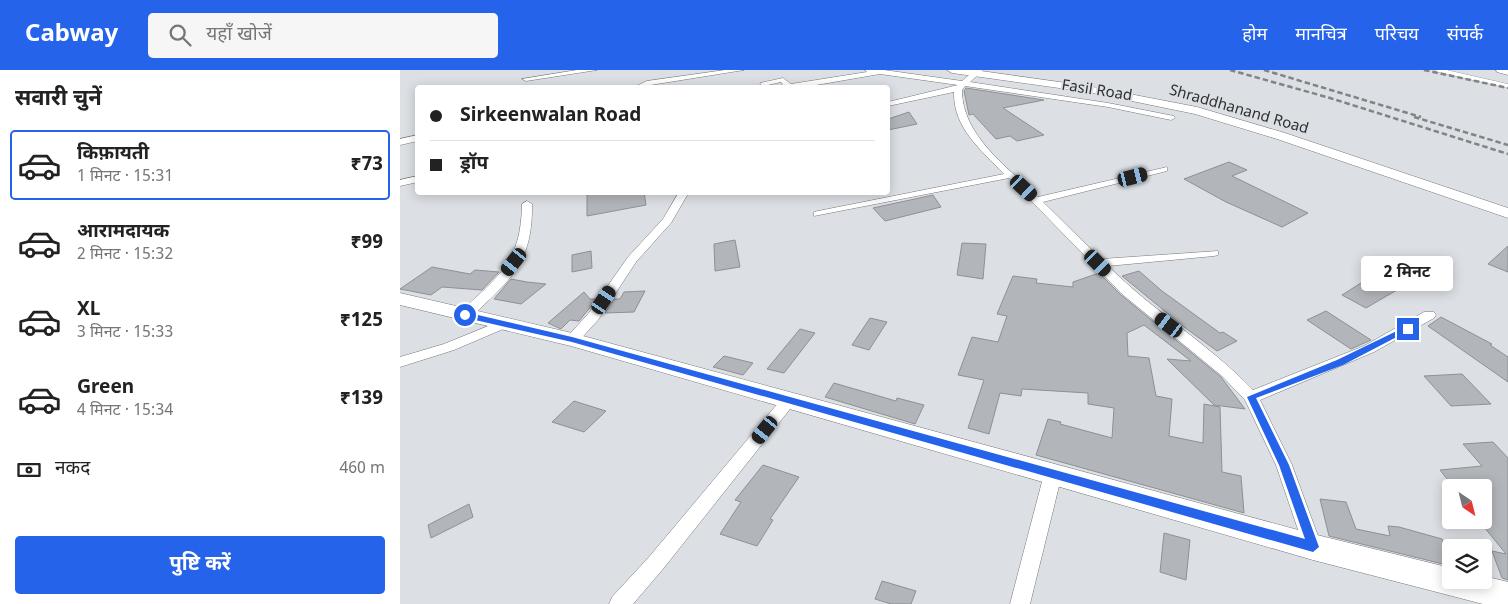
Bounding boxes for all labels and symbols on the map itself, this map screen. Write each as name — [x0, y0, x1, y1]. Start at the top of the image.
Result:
street label: Fasil Road — [1060, 77, 1133, 106]
street label: Shraddhanand Road — [1167, 81, 1310, 139]
car — [1116, 166, 1149, 188]
car — [1007, 172, 1040, 204]
car — [498, 246, 529, 278]
car — [1082, 247, 1113, 279]
callout: 2 मिनट — [1362, 256, 1454, 292]
car — [589, 283, 618, 317]
route start — [454, 304, 476, 326]
car — [1152, 310, 1185, 340]
route end — [1397, 318, 1419, 340]
car — [749, 414, 780, 446]
north arrow — [1442, 479, 1492, 529]

